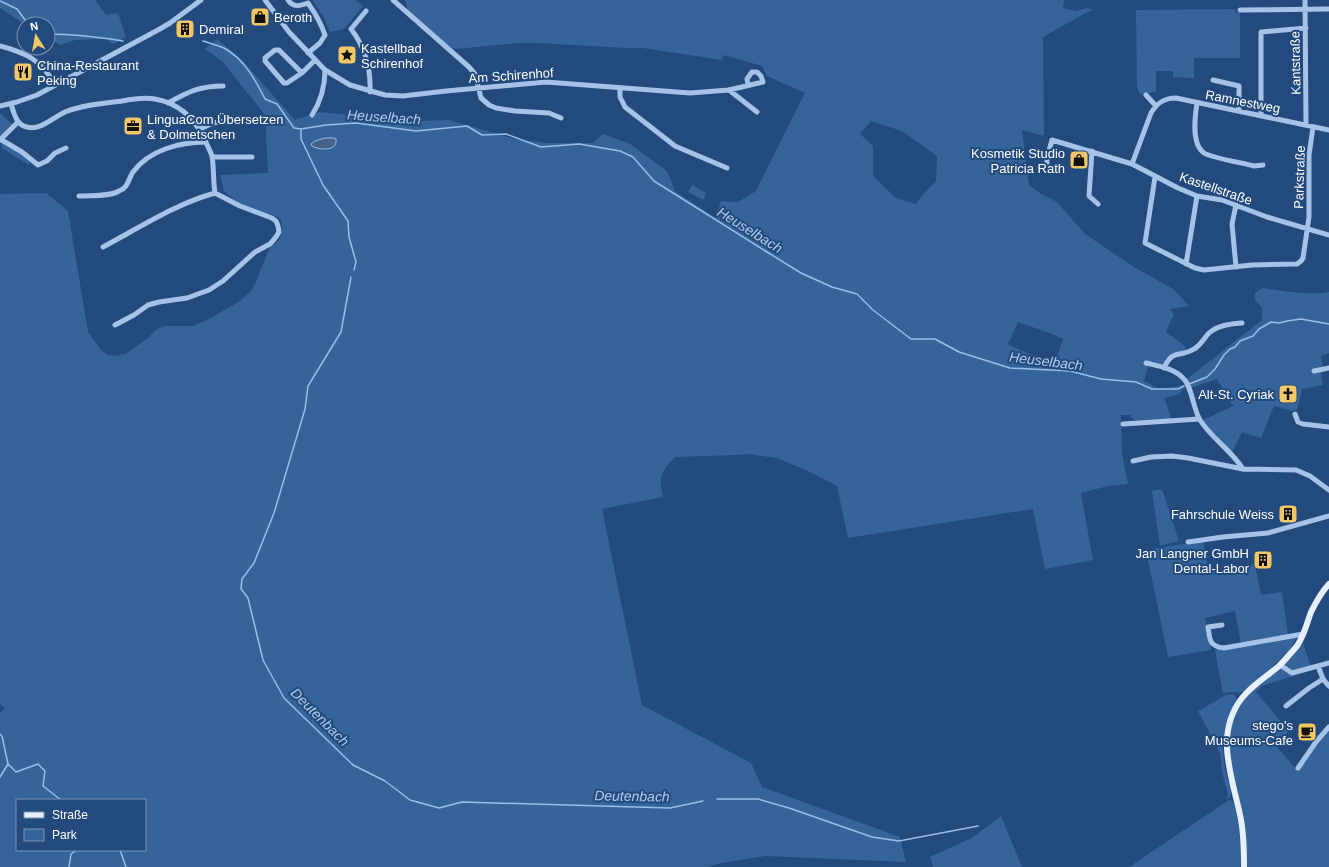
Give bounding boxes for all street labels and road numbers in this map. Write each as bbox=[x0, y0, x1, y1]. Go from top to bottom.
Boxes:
street label: Kantstraße bbox=[1287, 31, 1304, 95]
street label: Am Schirenhof bbox=[468, 65, 554, 86]
street label: Ramnestweg bbox=[1204, 87, 1282, 116]
street label: Parkstraße bbox=[1291, 145, 1308, 209]
street label: Kastellstraße bbox=[1178, 169, 1254, 208]

